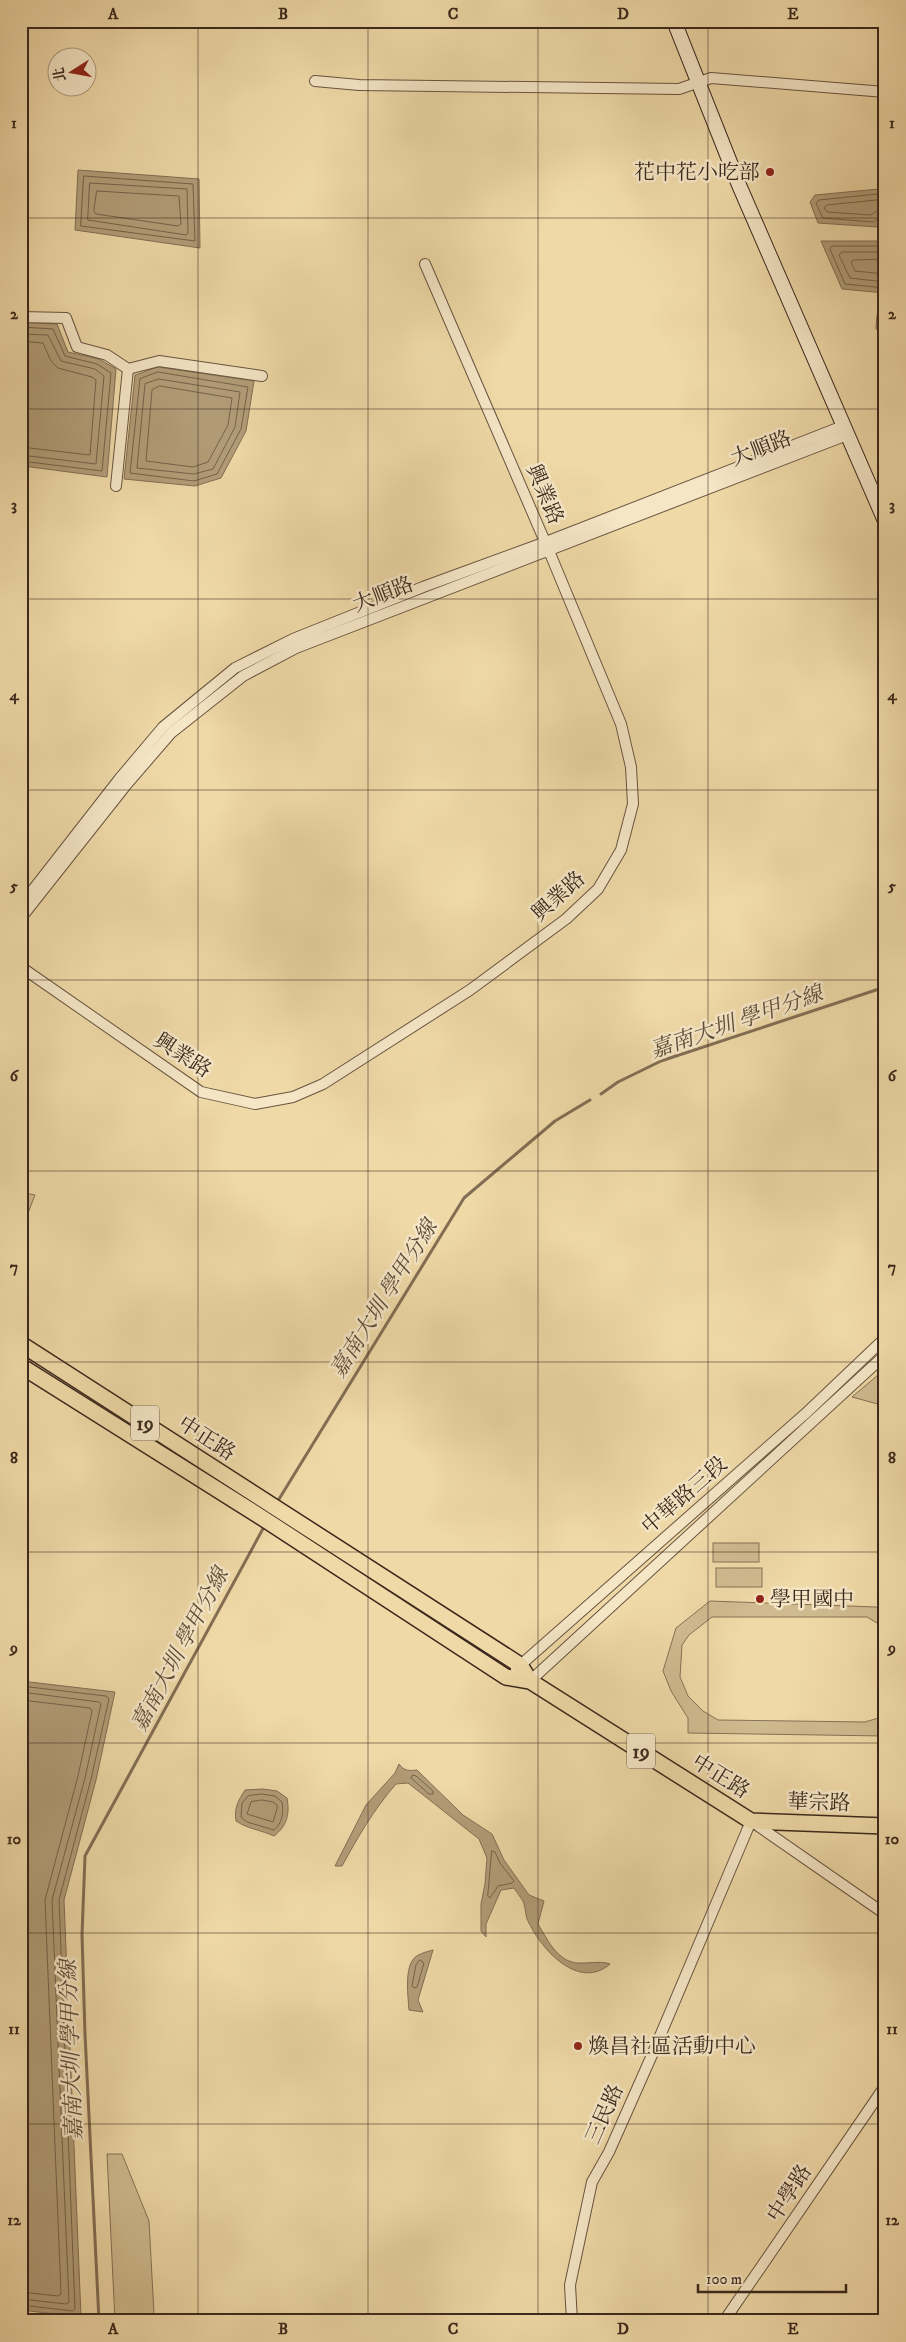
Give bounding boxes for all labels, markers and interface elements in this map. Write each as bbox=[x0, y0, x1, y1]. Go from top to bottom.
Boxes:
text: A bbox=[107, 4, 119, 24]
text: B bbox=[278, 4, 288, 24]
text: C bbox=[448, 4, 458, 24]
text: D bbox=[617, 4, 629, 24]
text: E bbox=[787, 4, 799, 24]
north arrow bbox=[48, 48, 98, 98]
text: 北 bbox=[50, 66, 70, 83]
text: 1 bbox=[11, 113, 17, 133]
text: 1 bbox=[889, 113, 895, 133]
place label: 花中花小吃部 bbox=[634, 160, 760, 186]
marker: 花中花小吃部 bbox=[764, 166, 776, 178]
text: 2 bbox=[10, 304, 19, 324]
text: 2 bbox=[888, 304, 897, 324]
street label: 大順路 bbox=[727, 426, 795, 472]
street label: 興業路 bbox=[520, 460, 568, 528]
text: 3 bbox=[11, 495, 17, 515]
text: 3 bbox=[889, 495, 895, 515]
street label: 大順路 bbox=[349, 572, 417, 618]
text: 4 bbox=[8, 685, 19, 705]
text: 4 bbox=[886, 685, 897, 705]
street label: 興業路 bbox=[527, 866, 591, 927]
text: 5 bbox=[9, 876, 18, 896]
text: 5 bbox=[887, 876, 896, 896]
water label: 嘉南大圳 學甲分線 bbox=[647, 980, 828, 1065]
street label: 興業路 bbox=[149, 1028, 216, 1084]
text: 6 bbox=[10, 1066, 20, 1086]
text: 6 bbox=[888, 1066, 898, 1086]
water label: 嘉南大圳 學甲分線 bbox=[325, 1213, 445, 1383]
text: 7 bbox=[10, 1257, 18, 1277]
text: 7 bbox=[888, 1257, 896, 1277]
road number: 19 bbox=[131, 1406, 159, 1440]
street label: 中正路 bbox=[173, 1411, 240, 1467]
text: 8 bbox=[10, 1448, 18, 1468]
text: 8 bbox=[888, 1448, 896, 1468]
street label: 中華路三段 bbox=[637, 1452, 733, 1540]
water label: 嘉南大圳 學甲分線 bbox=[126, 1562, 236, 1736]
place label: 學甲國中 bbox=[770, 1587, 854, 1613]
marker: 學甲國中 bbox=[754, 1593, 766, 1605]
text: 9 bbox=[9, 1638, 18, 1658]
text: 9 bbox=[887, 1638, 896, 1658]
road number: 19 bbox=[627, 1734, 655, 1768]
street label: 中正路 bbox=[687, 1749, 754, 1805]
street label: 華宗路 bbox=[787, 1789, 851, 1817]
text: 10 bbox=[7, 1829, 22, 1849]
text: 10 bbox=[885, 1829, 900, 1849]
water label: 嘉南大圳 學甲分線 bbox=[55, 1957, 88, 2141]
text: 11 bbox=[8, 2019, 20, 2039]
text: 11 bbox=[886, 2019, 898, 2039]
place label: 煥昌社區活動中心 bbox=[588, 2034, 756, 2060]
marker: 煥昌社區活動中心 bbox=[572, 2040, 584, 2052]
street label: 三民路 bbox=[580, 2080, 630, 2148]
street label: 中學路 bbox=[762, 2160, 818, 2227]
text: 12 bbox=[7, 2210, 22, 2230]
text: 12 bbox=[885, 2210, 900, 2230]
scale bar bbox=[698, 2262, 846, 2294]
text: 100 m bbox=[706, 2270, 742, 2289]
text: A bbox=[107, 2319, 119, 2339]
text: B bbox=[278, 2319, 288, 2339]
text: C bbox=[448, 2319, 458, 2339]
text: D bbox=[617, 2319, 629, 2339]
text: E bbox=[787, 2319, 799, 2339]

